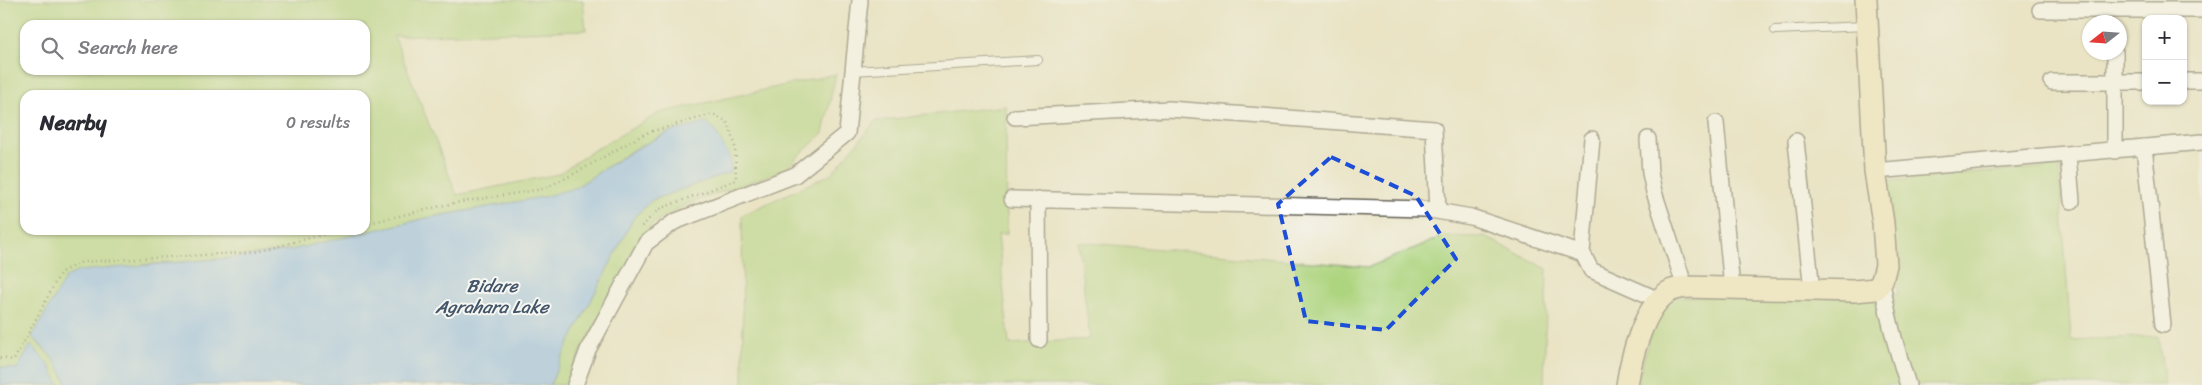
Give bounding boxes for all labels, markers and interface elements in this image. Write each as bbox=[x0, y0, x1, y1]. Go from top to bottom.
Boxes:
north arrow bbox=[2082, 15, 2127, 60]
map controls bbox=[2142, 15, 2187, 105]
button: + bbox=[2142, 15, 2187, 60]
search box bbox=[20, 20, 370, 75]
text: Search here bbox=[78, 31, 178, 64]
icon: search bbox=[38, 34, 66, 62]
button: − bbox=[2142, 60, 2187, 105]
text: Nearby bbox=[40, 104, 106, 142]
text: 0 results bbox=[286, 108, 350, 137]
water label: Bidare Agrahara Lake bbox=[434, 270, 550, 323]

